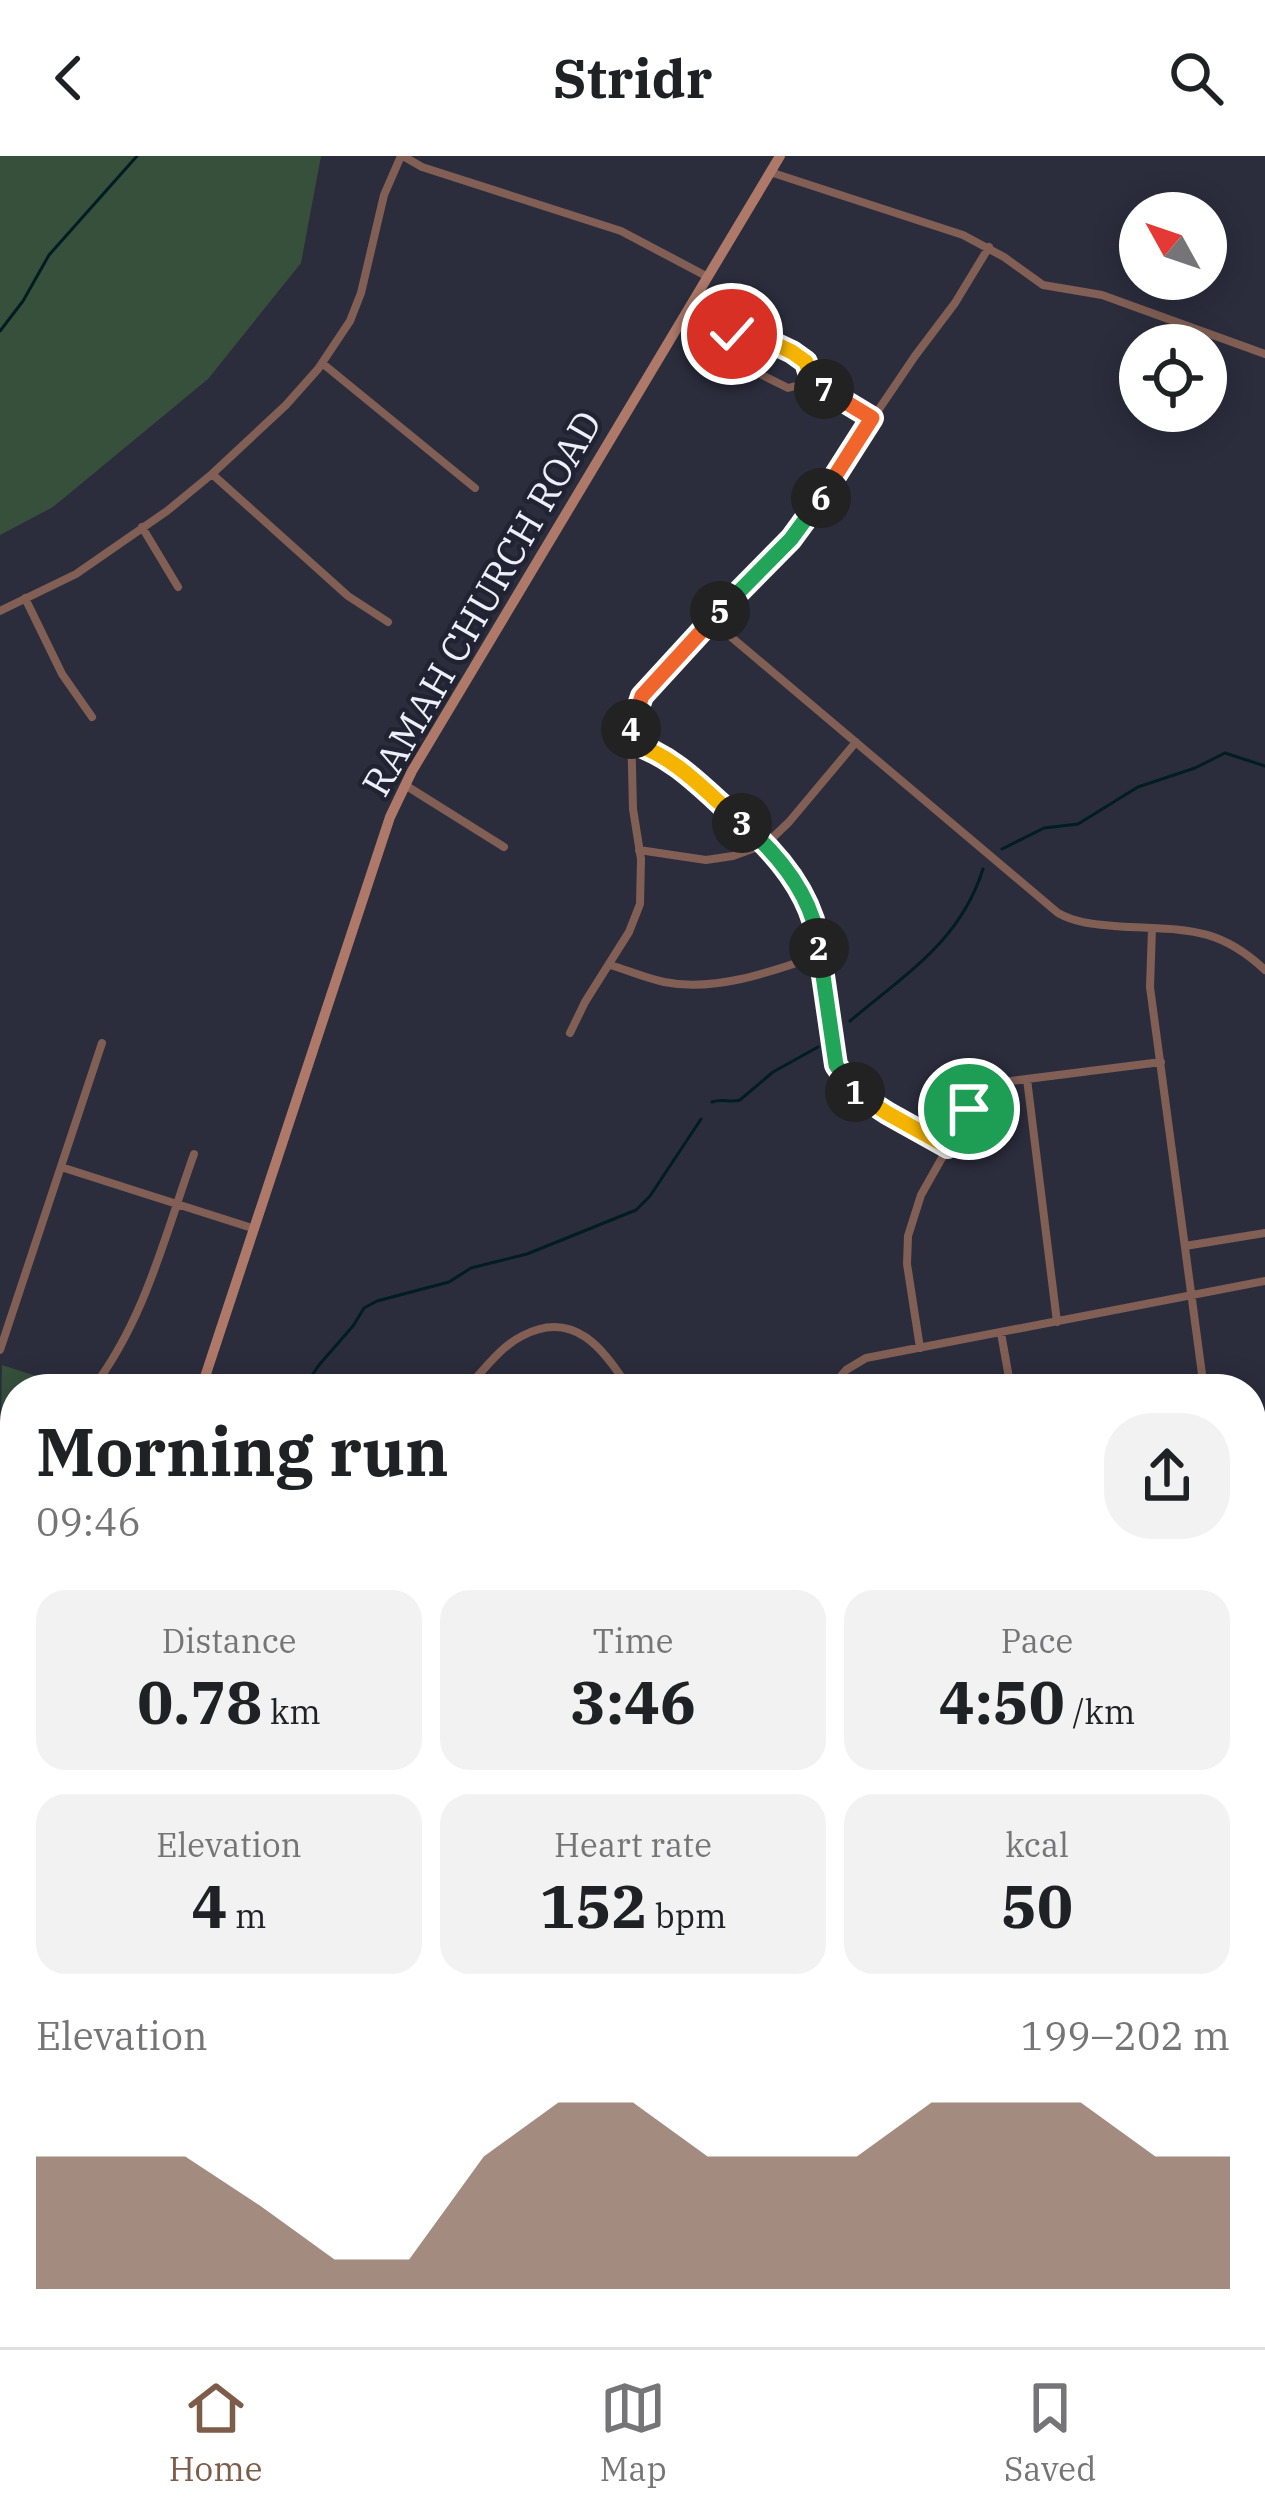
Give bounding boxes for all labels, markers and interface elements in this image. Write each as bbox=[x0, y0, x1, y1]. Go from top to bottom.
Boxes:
text: Stridr bbox=[553, 43, 712, 113]
icon: back bbox=[36, 45, 102, 111]
icon: search bbox=[1163, 45, 1229, 111]
north arrow bbox=[1119, 192, 1227, 300]
map controls bbox=[1119, 192, 1227, 432]
pin bbox=[681, 283, 783, 385]
icon: check bbox=[699, 301, 765, 367]
button: locate bbox=[1119, 324, 1227, 432]
pin: 7 bbox=[794, 359, 854, 419]
text: 7 bbox=[814, 367, 834, 410]
street label: RAMAH CHURCH ROAD bbox=[350, 401, 612, 805]
pin: 6 bbox=[791, 468, 851, 528]
text: 6 bbox=[811, 476, 831, 519]
pin: 5 bbox=[690, 581, 750, 641]
text: 5 bbox=[710, 589, 730, 632]
pin: 4 bbox=[601, 699, 661, 759]
text: 4 bbox=[621, 707, 641, 750]
pin: 3 bbox=[712, 793, 772, 853]
text: 3 bbox=[732, 801, 752, 844]
pin: 2 bbox=[789, 918, 849, 978]
text: 2 bbox=[809, 926, 829, 969]
pin bbox=[918, 1058, 1020, 1160]
pin: 1 bbox=[825, 1062, 885, 1122]
text: 1 bbox=[845, 1070, 865, 1113]
icon: arrive bbox=[936, 1076, 1002, 1142]
text: Morning run bbox=[36, 1408, 449, 1494]
button: share bbox=[1104, 1413, 1230, 1539]
text: 09:46 bbox=[36, 1496, 141, 1547]
text: Distance bbox=[162, 1619, 296, 1662]
text: Time bbox=[592, 1619, 674, 1662]
text: Pace bbox=[1001, 1619, 1073, 1662]
text: 0.78 bbox=[137, 1662, 262, 1741]
text: 3:46 bbox=[570, 1662, 696, 1741]
text: 4:50 bbox=[939, 1662, 1065, 1741]
text: km bbox=[262, 1690, 321, 1733]
text: /km bbox=[1065, 1690, 1135, 1733]
text: Elevation bbox=[156, 1823, 302, 1866]
text: Heart rate bbox=[554, 1823, 712, 1866]
text: kcal bbox=[1005, 1823, 1069, 1866]
text: 4 bbox=[191, 1866, 227, 1945]
text: 152 bbox=[539, 1866, 647, 1945]
text: 50 bbox=[1001, 1866, 1073, 1945]
text: m bbox=[227, 1894, 267, 1937]
text: bpm bbox=[647, 1894, 727, 1937]
text: Elevation bbox=[36, 2010, 208, 2061]
text: 199–202 m bbox=[1020, 2010, 1230, 2061]
tab: Home bbox=[169, 2375, 262, 2490]
tab: Map bbox=[600, 2375, 667, 2490]
tab: Saved bbox=[1004, 2375, 1096, 2490]

